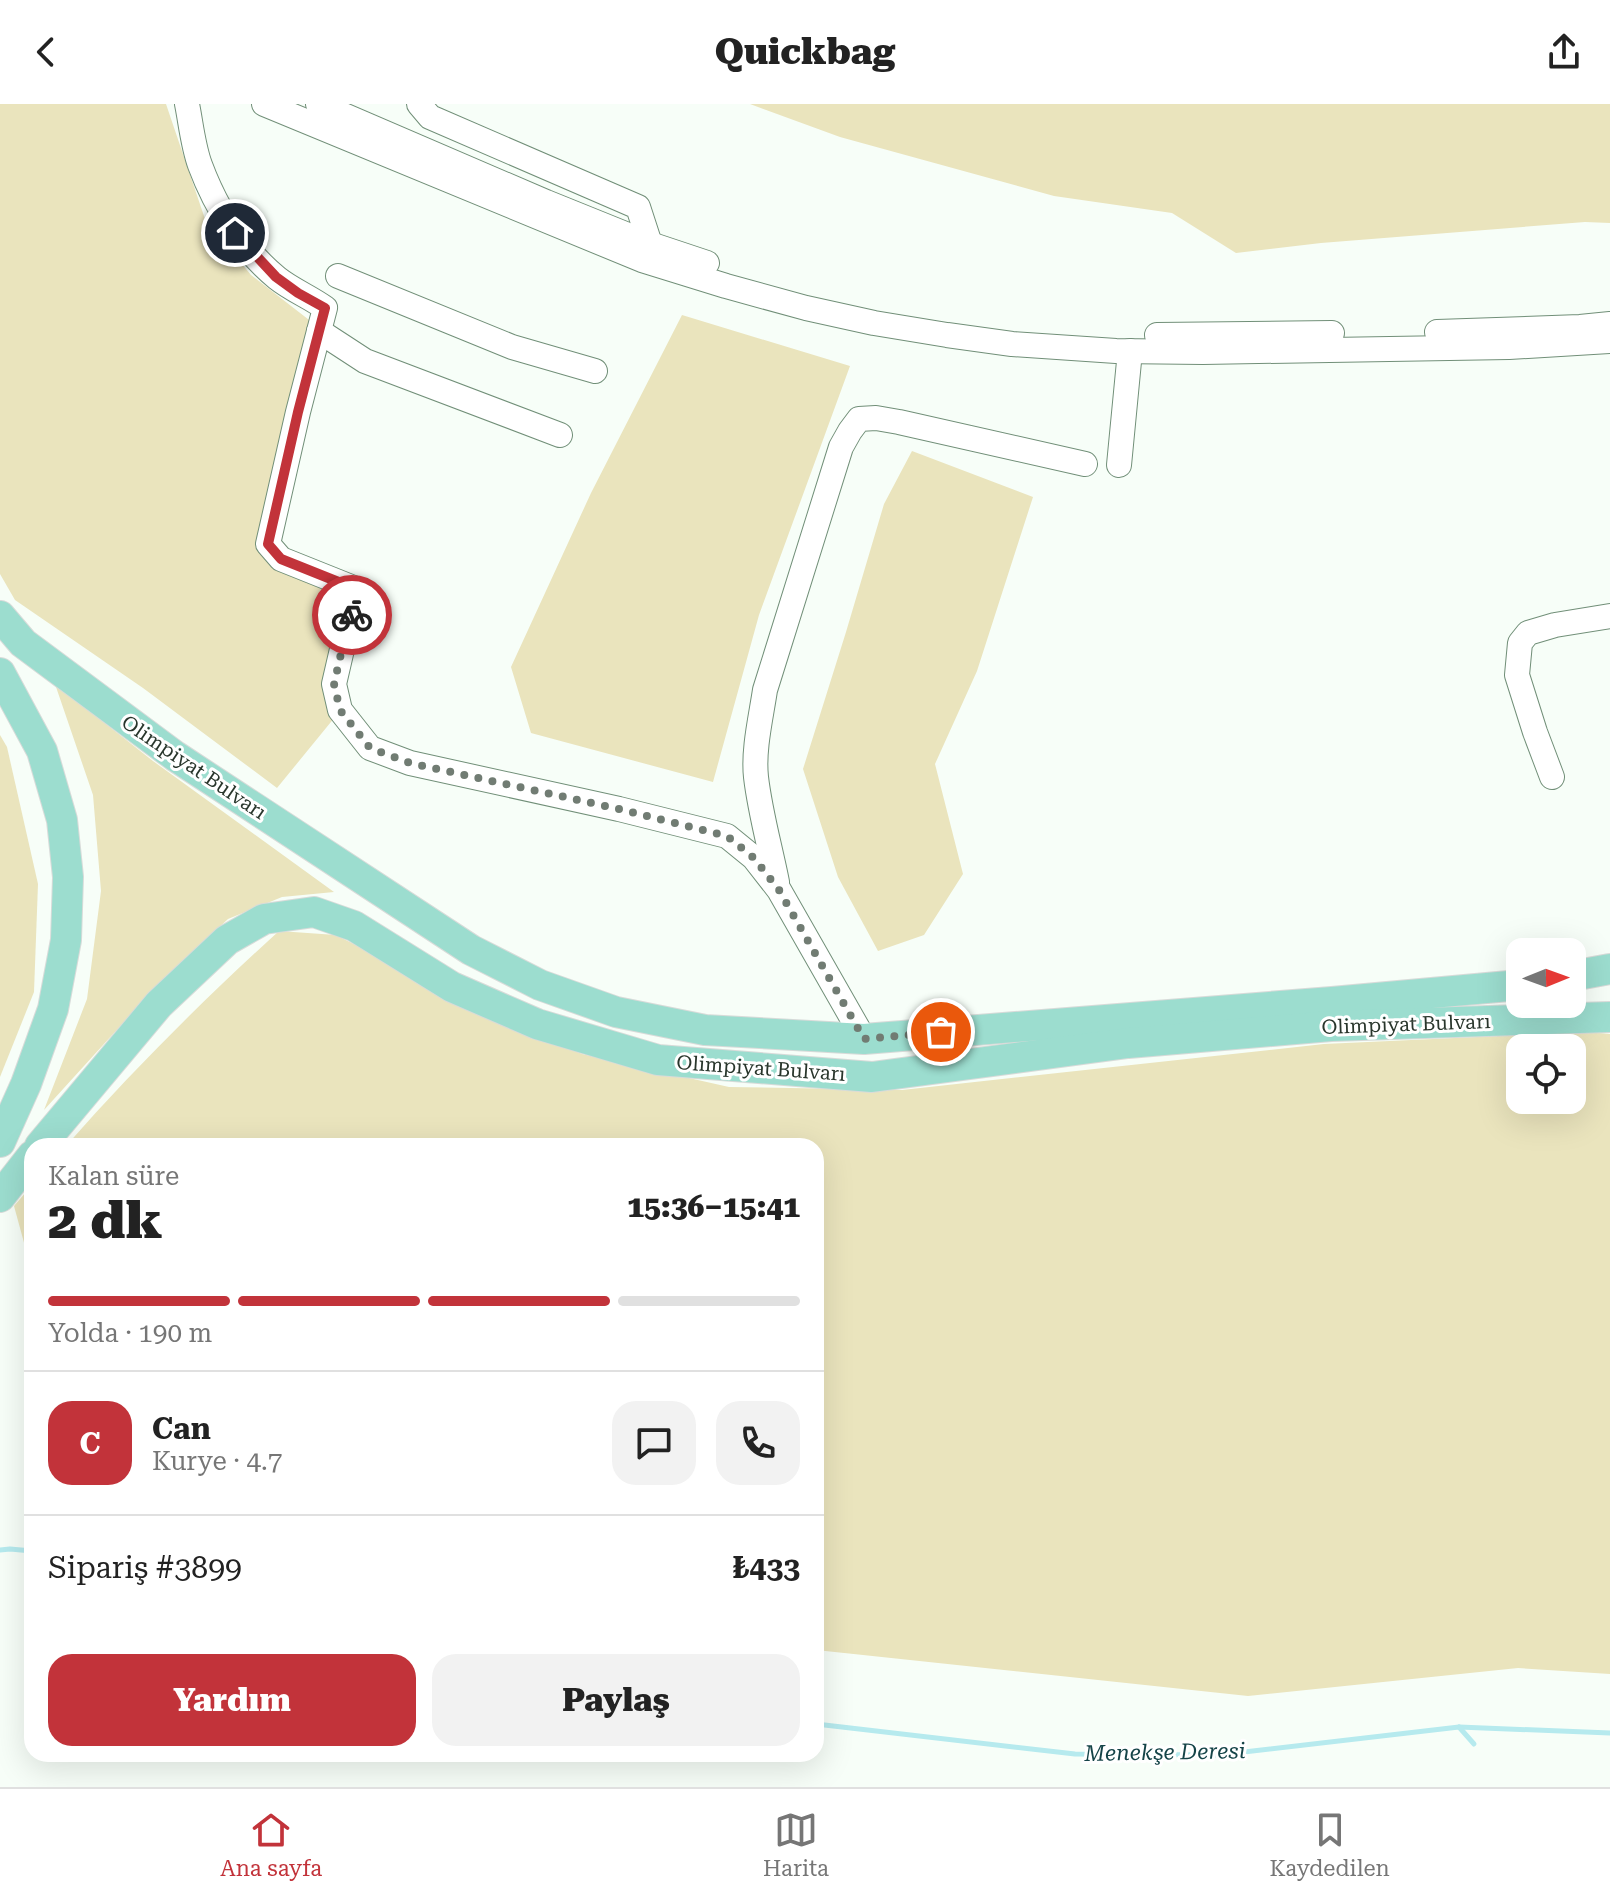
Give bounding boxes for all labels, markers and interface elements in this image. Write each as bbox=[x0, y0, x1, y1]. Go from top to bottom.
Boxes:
icon: back bbox=[24, 30, 68, 74]
icon: share bbox=[1542, 30, 1586, 74]
text: Quickbag bbox=[715, 31, 895, 73]
pin bbox=[201, 199, 269, 267]
icon: home bbox=[213, 211, 257, 255]
courier bbox=[312, 575, 392, 655]
icon: bike bbox=[330, 593, 374, 637]
street label: Olimpiyat Bulvarı bbox=[117, 710, 271, 824]
north arrow bbox=[1506, 938, 1586, 1018]
map controls bbox=[1506, 938, 1586, 1114]
pin bbox=[907, 998, 975, 1066]
street label: Olimpiyat Bulvarı bbox=[1321, 1009, 1491, 1039]
icon: bag bbox=[919, 1010, 963, 1054]
button: locate bbox=[1506, 1034, 1586, 1114]
street label: Olimpiyat Bulvarı bbox=[676, 1050, 846, 1086]
text: Kalan süre bbox=[48, 1161, 179, 1191]
text: 15:36–15:41 bbox=[627, 1189, 800, 1224]
text: 2 dk bbox=[48, 1190, 162, 1251]
text: Yolda · 190 m bbox=[48, 1318, 212, 1348]
button: chat bbox=[612, 1401, 696, 1485]
button: phone bbox=[716, 1401, 800, 1485]
text: Can bbox=[152, 1411, 211, 1446]
text: C bbox=[80, 1426, 101, 1461]
text: Kurye · 4.7 bbox=[152, 1446, 282, 1476]
text: Sipariş #3899 bbox=[48, 1550, 242, 1585]
text: ₺433 bbox=[733, 1550, 800, 1585]
button: Yardım bbox=[48, 1654, 416, 1746]
button: Paylaş bbox=[432, 1654, 800, 1746]
water label: Menekşe Deresi bbox=[1083, 1738, 1246, 1766]
tab: Ana sayfa bbox=[220, 1808, 322, 1881]
tab: Harita bbox=[763, 1808, 829, 1881]
tab: Kaydedilen bbox=[1270, 1808, 1390, 1881]

